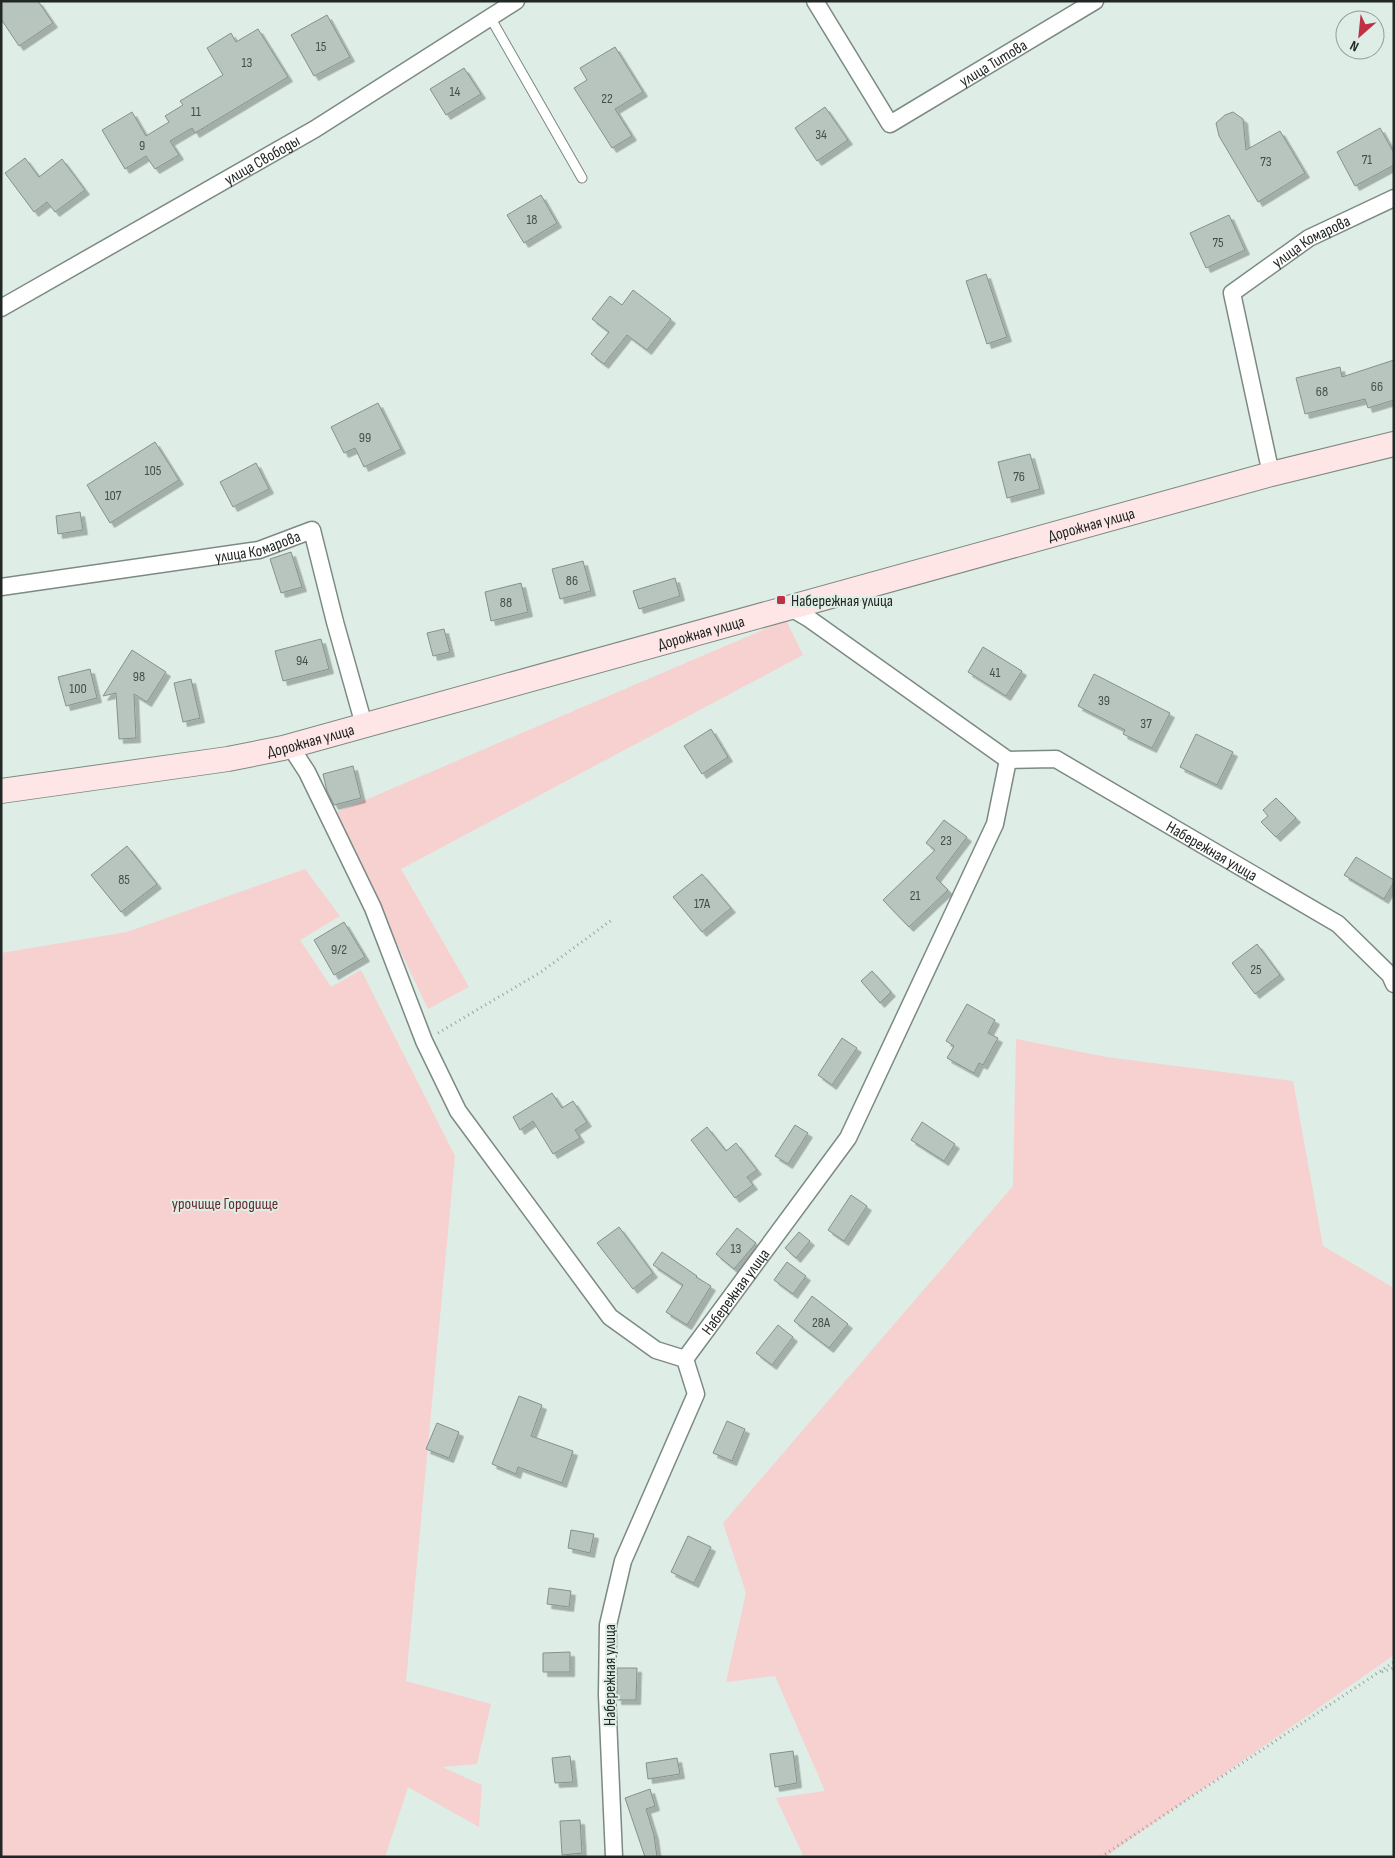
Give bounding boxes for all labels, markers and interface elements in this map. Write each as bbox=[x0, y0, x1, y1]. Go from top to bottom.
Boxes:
north arrow bbox=[1335, 10, 1385, 60]
street label: улица Титова bbox=[956, 36, 1031, 91]
text: N bbox=[1347, 37, 1362, 55]
house number: 15 bbox=[316, 38, 327, 55]
house number: 13 bbox=[242, 54, 253, 71]
house number: 14 bbox=[450, 83, 461, 100]
house number: 22 bbox=[601, 90, 613, 107]
house number: 11 bbox=[191, 103, 201, 120]
house number: 34 bbox=[815, 126, 827, 143]
street label: улица Свободы bbox=[221, 132, 304, 190]
house number: 9 bbox=[139, 137, 145, 154]
house number: 71 bbox=[1362, 151, 1372, 168]
house number: 73 bbox=[1260, 153, 1272, 170]
house number: 18 bbox=[526, 211, 538, 228]
street label: улица Комарова bbox=[1269, 212, 1354, 272]
house number: 75 bbox=[1212, 234, 1224, 251]
house number: 66 bbox=[1371, 378, 1383, 395]
house number: 68 bbox=[1316, 383, 1328, 400]
house number: 99 bbox=[359, 429, 371, 446]
house number: 105 bbox=[145, 462, 162, 479]
house number: 76 bbox=[1013, 468, 1025, 485]
house number: 107 bbox=[105, 487, 122, 504]
street label: Дорожная улица bbox=[1046, 504, 1137, 546]
street label: улица Комарова bbox=[214, 527, 303, 567]
house number: 86 bbox=[566, 572, 578, 589]
place label: Набережная улица bbox=[791, 592, 893, 611]
house number: 88 bbox=[500, 594, 512, 611]
marker: Набережная улица bbox=[775, 594, 787, 606]
street label: Дорожная улица bbox=[656, 612, 747, 655]
house number: 94 bbox=[296, 652, 308, 669]
house number: 41 bbox=[990, 664, 1000, 681]
house number: 98 bbox=[133, 668, 145, 685]
house number: 100 bbox=[69, 680, 87, 697]
house number: 39 bbox=[1098, 692, 1110, 709]
house number: 37 bbox=[1140, 715, 1152, 732]
street label: Дорожная улица bbox=[266, 721, 357, 762]
street label: Набережная улица bbox=[1163, 818, 1260, 886]
house number: 23 bbox=[940, 832, 952, 849]
house number: 85 bbox=[118, 871, 130, 888]
house number: 21 bbox=[910, 887, 920, 904]
house number: 17А bbox=[694, 895, 711, 912]
house number: 9/2 bbox=[331, 941, 347, 958]
house number: 25 bbox=[1250, 961, 1262, 978]
park label: урочище Городище bbox=[172, 1195, 278, 1214]
house number: 13 bbox=[731, 1240, 742, 1257]
street label: Набережная улица bbox=[698, 1245, 774, 1339]
house number: 28А bbox=[812, 1314, 831, 1331]
street label: Набережная улица bbox=[601, 1624, 620, 1726]

